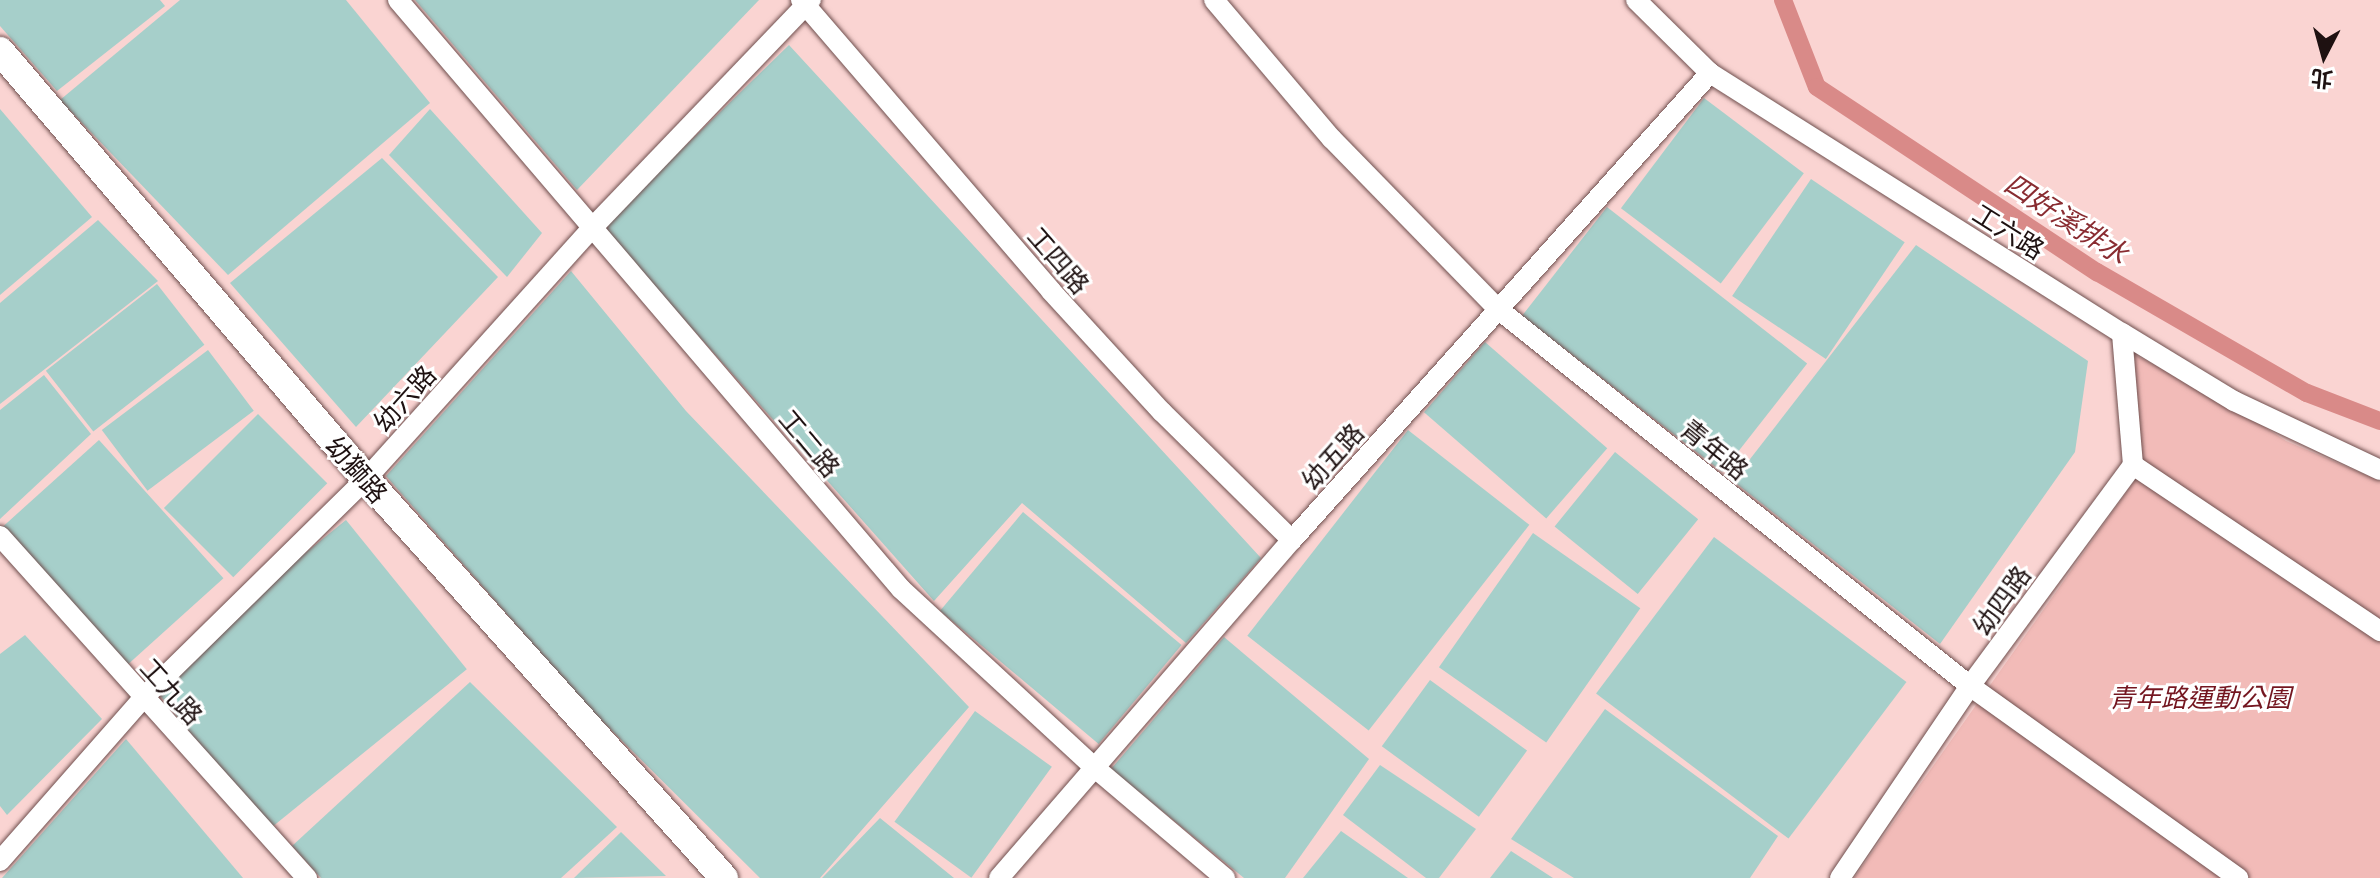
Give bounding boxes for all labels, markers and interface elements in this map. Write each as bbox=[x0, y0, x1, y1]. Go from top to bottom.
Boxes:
north arrow bbox=[2284, 16, 2364, 96]
text: 北 bbox=[2309, 64, 2334, 96]
water label: 四好溪排水 bbox=[1999, 166, 2135, 270]
street label: 工六路 bbox=[1968, 197, 2050, 265]
street label: 工四路 bbox=[1022, 220, 1096, 300]
street label: 幼六路 bbox=[366, 359, 442, 437]
street label: 工二路 bbox=[773, 403, 847, 483]
street label: 青年路 bbox=[1675, 412, 1755, 486]
street label: 幼五路 bbox=[1294, 417, 1370, 495]
street label: 幼獅路 bbox=[320, 429, 394, 509]
street label: 幼四路 bbox=[1965, 559, 2037, 641]
street label: 工九路 bbox=[134, 652, 210, 730]
park label: 青年路運動公園 bbox=[2109, 681, 2291, 713]

